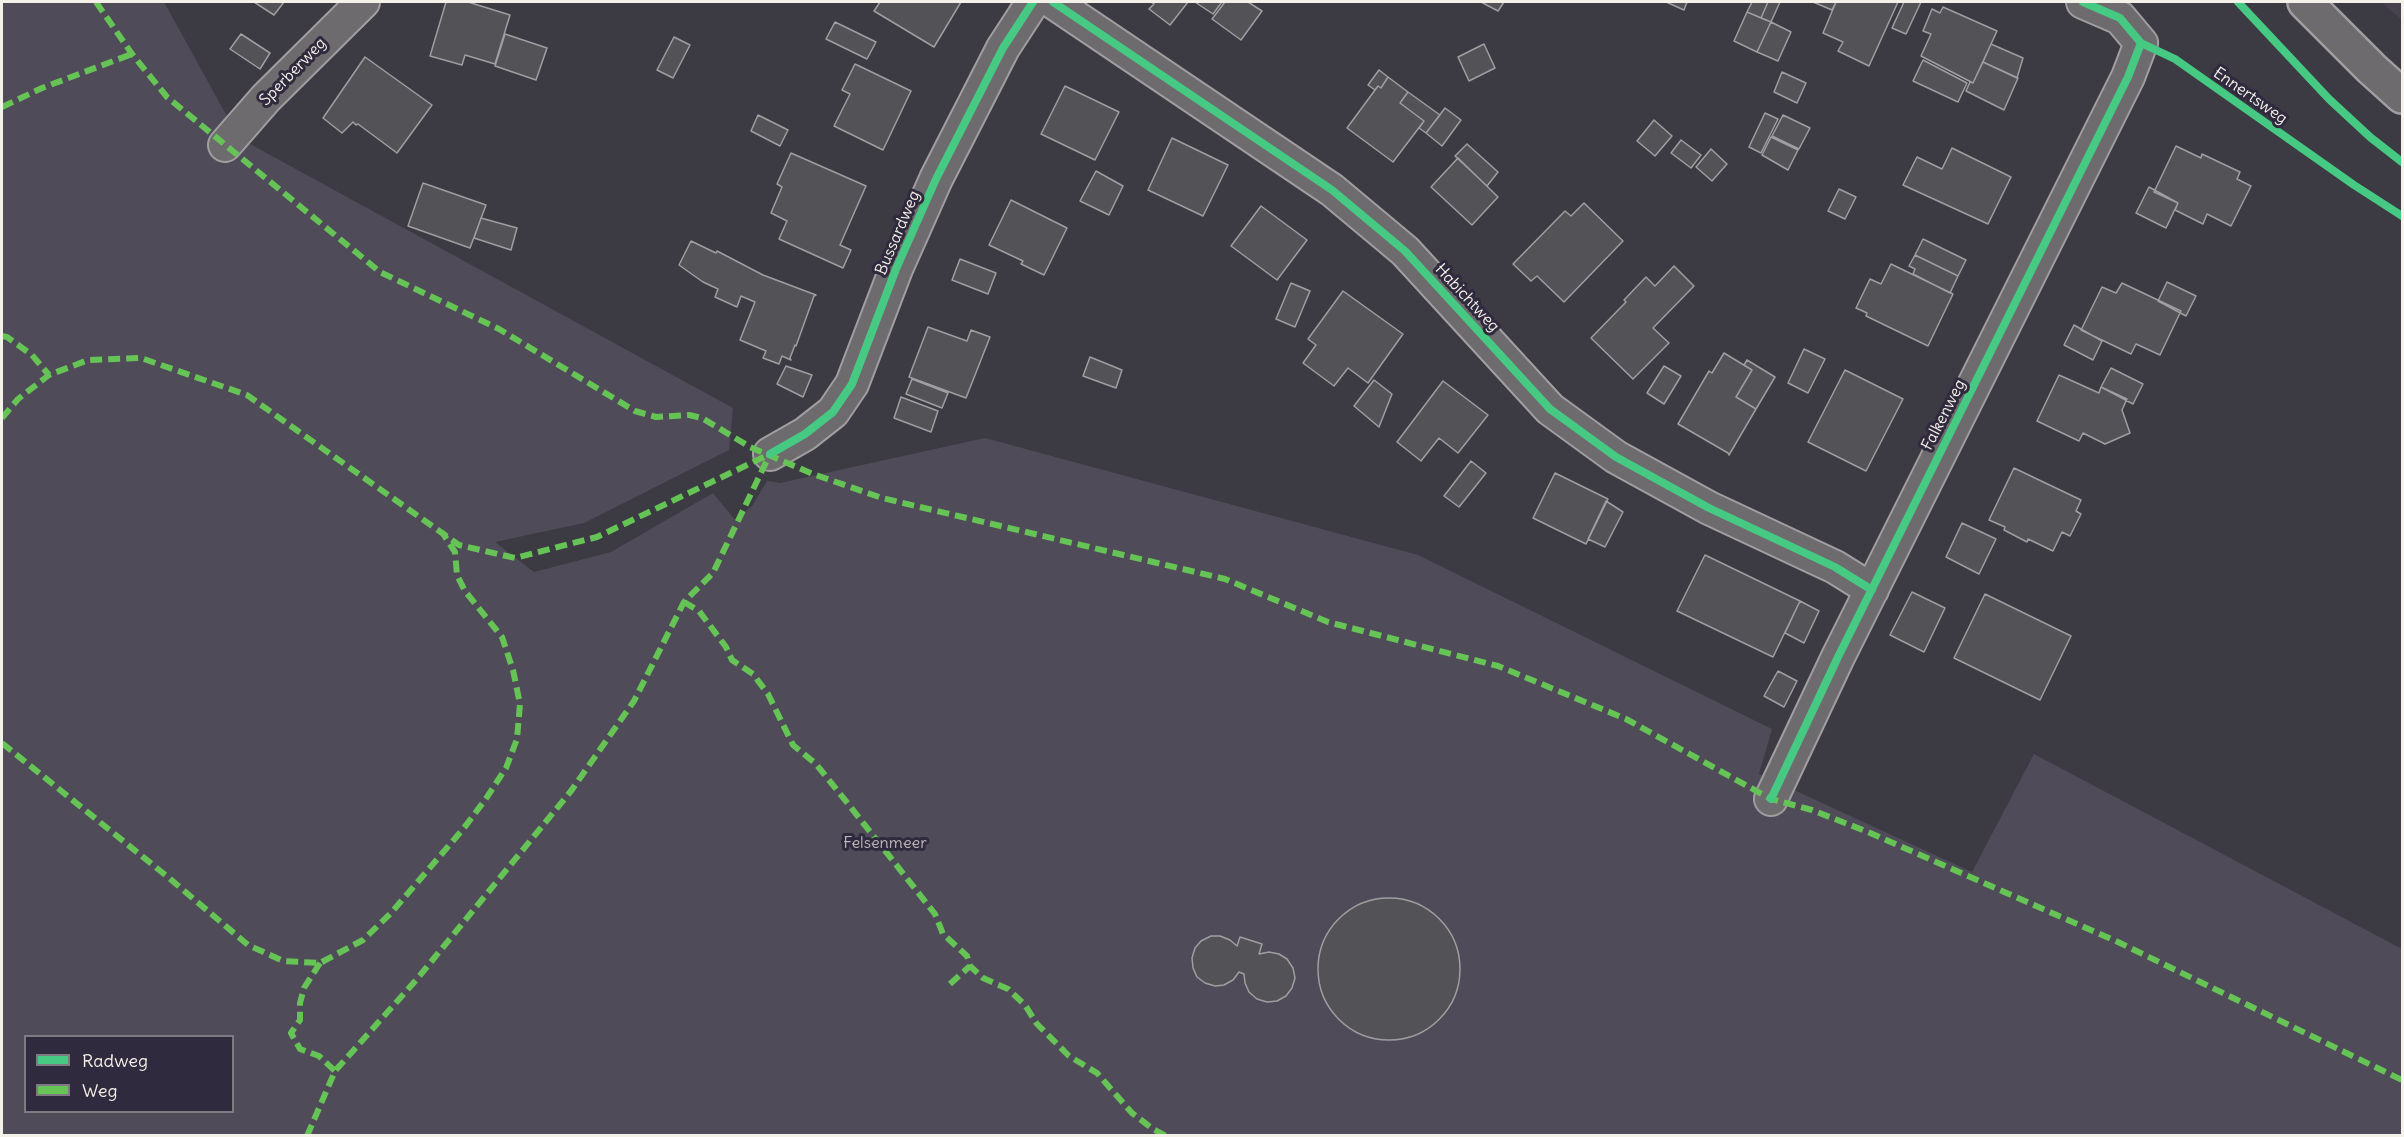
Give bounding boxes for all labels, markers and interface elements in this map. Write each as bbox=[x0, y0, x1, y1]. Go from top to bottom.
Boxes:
street label: Sperberweg bbox=[256, 34, 330, 110]
street label: Ennertsweg bbox=[2209, 64, 2291, 128]
street label: Bussardweg bbox=[872, 188, 924, 278]
street label: Habichtweg bbox=[1431, 260, 1503, 336]
street label: Falkenweg bbox=[1918, 376, 1970, 454]
park label: Felsenmeer bbox=[843, 833, 927, 853]
legend bbox=[24, 1035, 234, 1113]
text: Radweg bbox=[82, 1049, 148, 1072]
text: Weg bbox=[82, 1079, 117, 1102]

